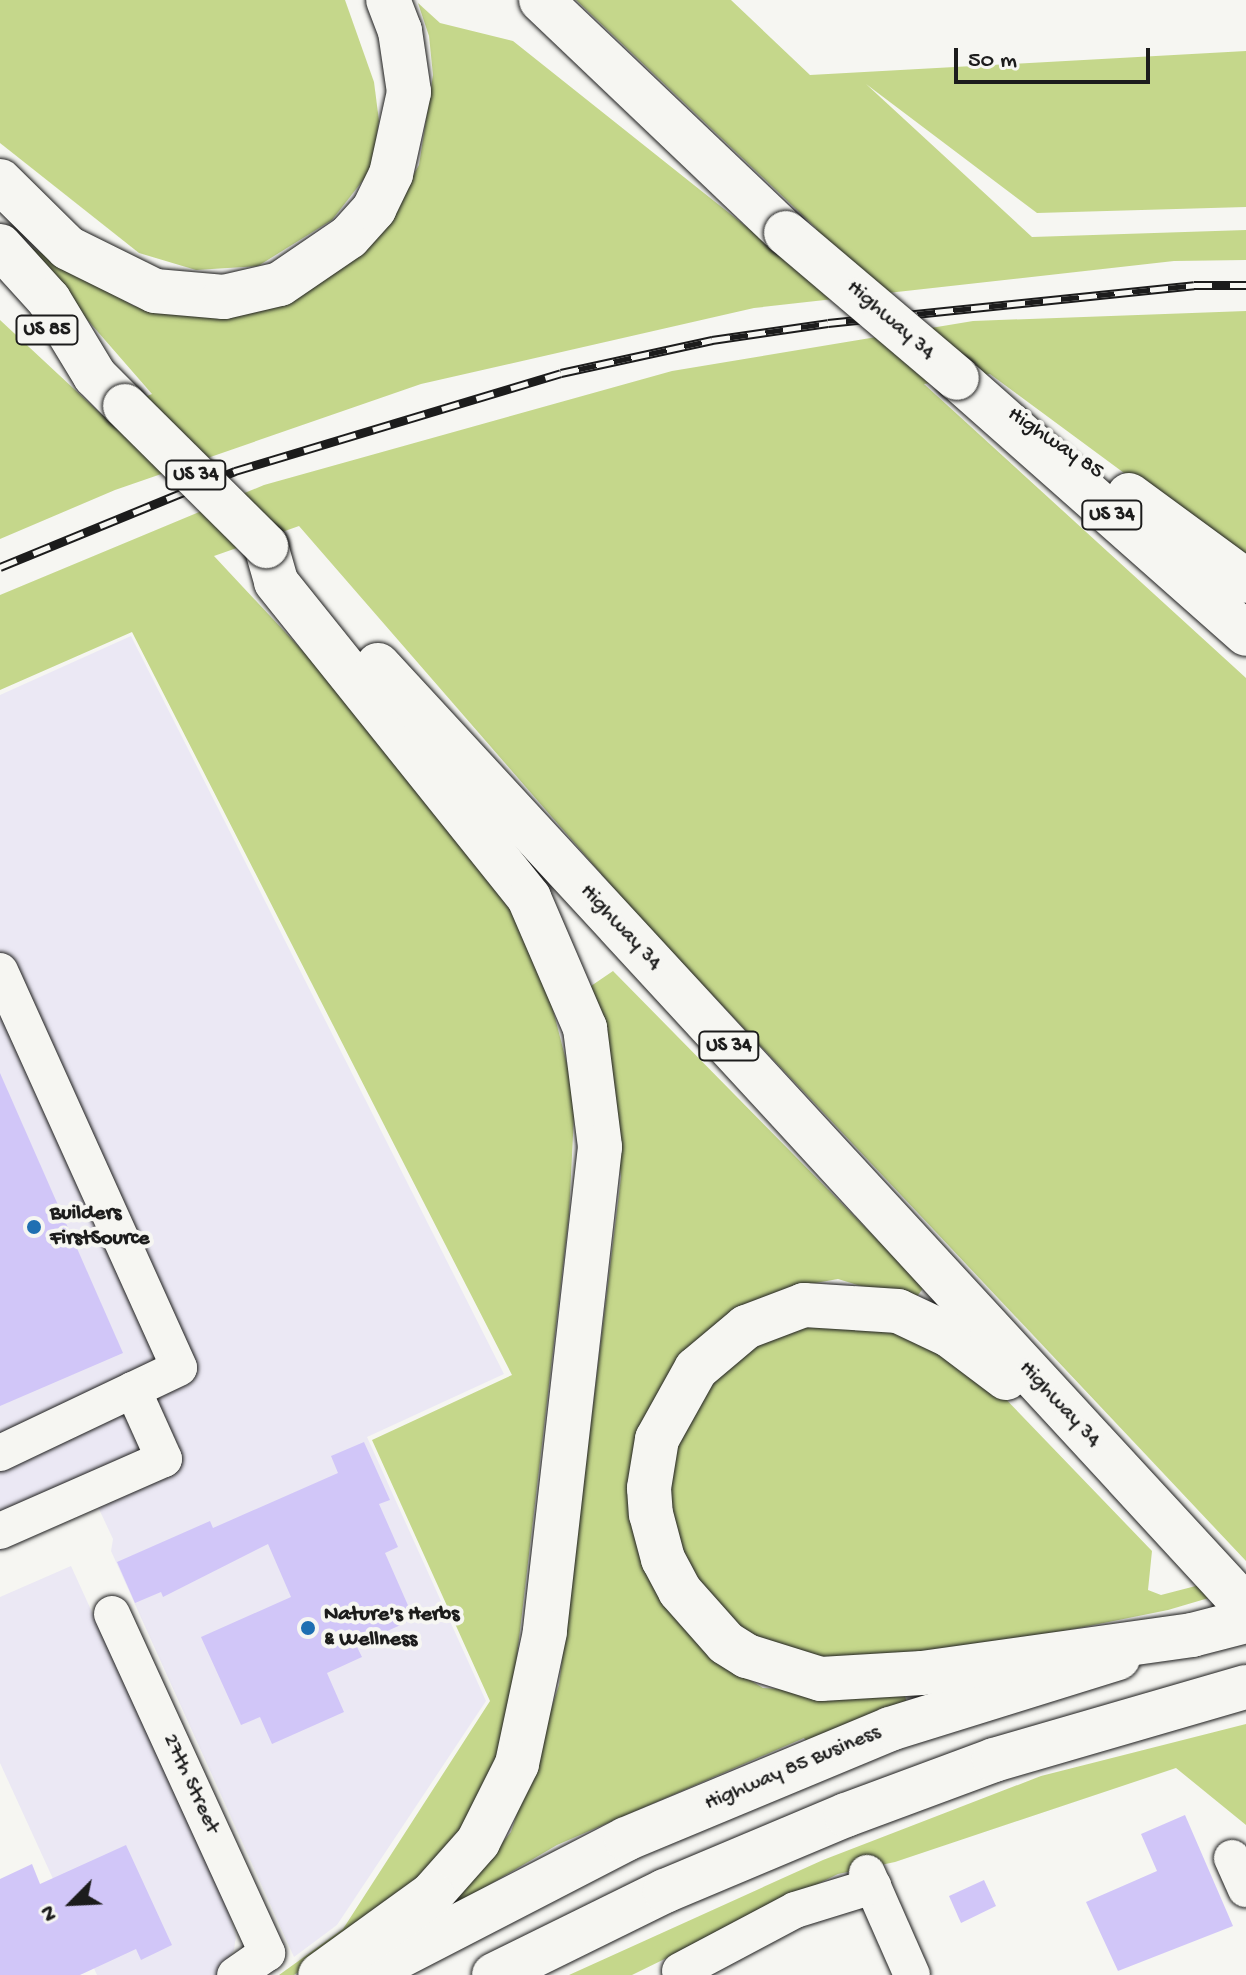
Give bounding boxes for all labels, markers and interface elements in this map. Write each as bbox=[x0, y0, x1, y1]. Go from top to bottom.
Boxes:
scale bar bbox=[958, 32, 1154, 82]
text: 50 m bbox=[968, 47, 1017, 76]
street label: Highway 34 bbox=[840, 275, 940, 367]
road number: US 85 bbox=[15, 314, 79, 346]
street label: Highway 85 bbox=[1002, 402, 1108, 486]
road number: US 34 bbox=[164, 459, 228, 491]
road number: US 34 bbox=[1080, 499, 1144, 531]
street label: Highway 34 bbox=[573, 879, 667, 977]
road number: US 34 bbox=[697, 1030, 761, 1062]
place label: Builders FirstSource bbox=[50, 1201, 149, 1252]
marker: Builders FirstSource bbox=[25, 1218, 43, 1236]
street label: Highway 34 bbox=[1012, 1356, 1106, 1454]
place label: Nature's Herbs & Wellness bbox=[324, 1602, 459, 1654]
marker: Nature's Herbs & Wellness bbox=[299, 1619, 317, 1637]
street label: Highway 85 Business bbox=[701, 1720, 885, 1818]
street label: 27th Street bbox=[155, 1730, 225, 1838]
north arrow bbox=[32, 1863, 112, 1943]
text: N bbox=[35, 1901, 65, 1925]

